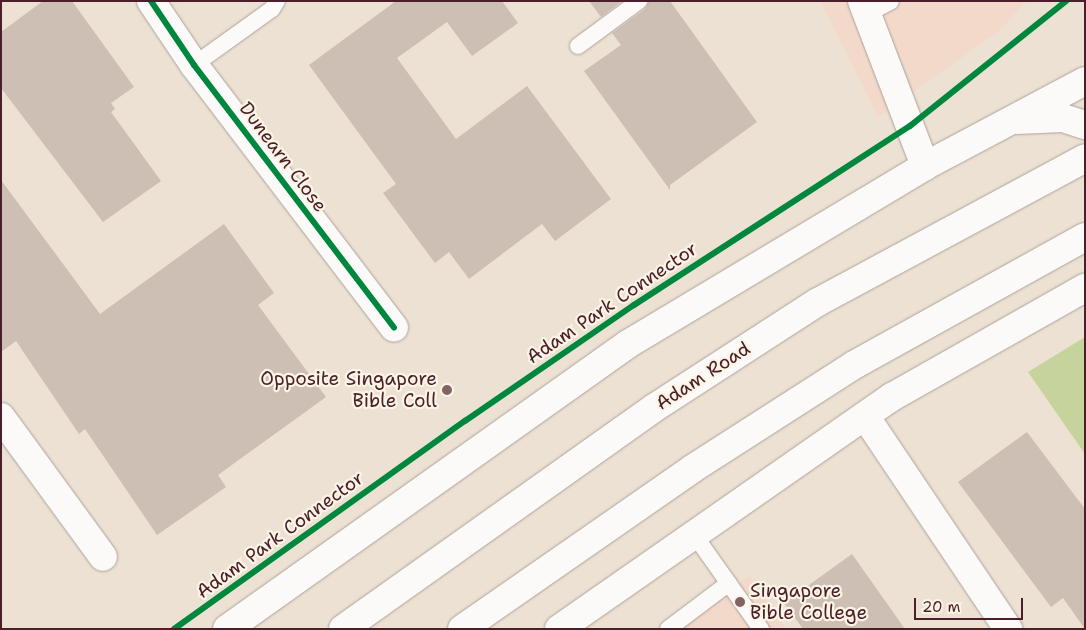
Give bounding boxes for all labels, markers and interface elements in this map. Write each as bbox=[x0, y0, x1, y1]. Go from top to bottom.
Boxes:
street label: Dunearn Close bbox=[234, 98, 332, 216]
street label: Adam Park Connector bbox=[522, 237, 702, 369]
street label: Adam Road bbox=[651, 337, 755, 415]
place label: Opposite Singapore Bible Coll bbox=[260, 368, 437, 412]
marker: Opposite Singapore Bible Coll bbox=[441, 384, 453, 396]
street label: Adam Park Connector bbox=[192, 467, 368, 603]
place label: Singapore Bible College bbox=[750, 580, 867, 624]
scale bar bbox=[916, 588, 1025, 620]
marker: Singapore Bible College bbox=[734, 596, 746, 608]
text: 20 m bbox=[922, 597, 961, 617]

